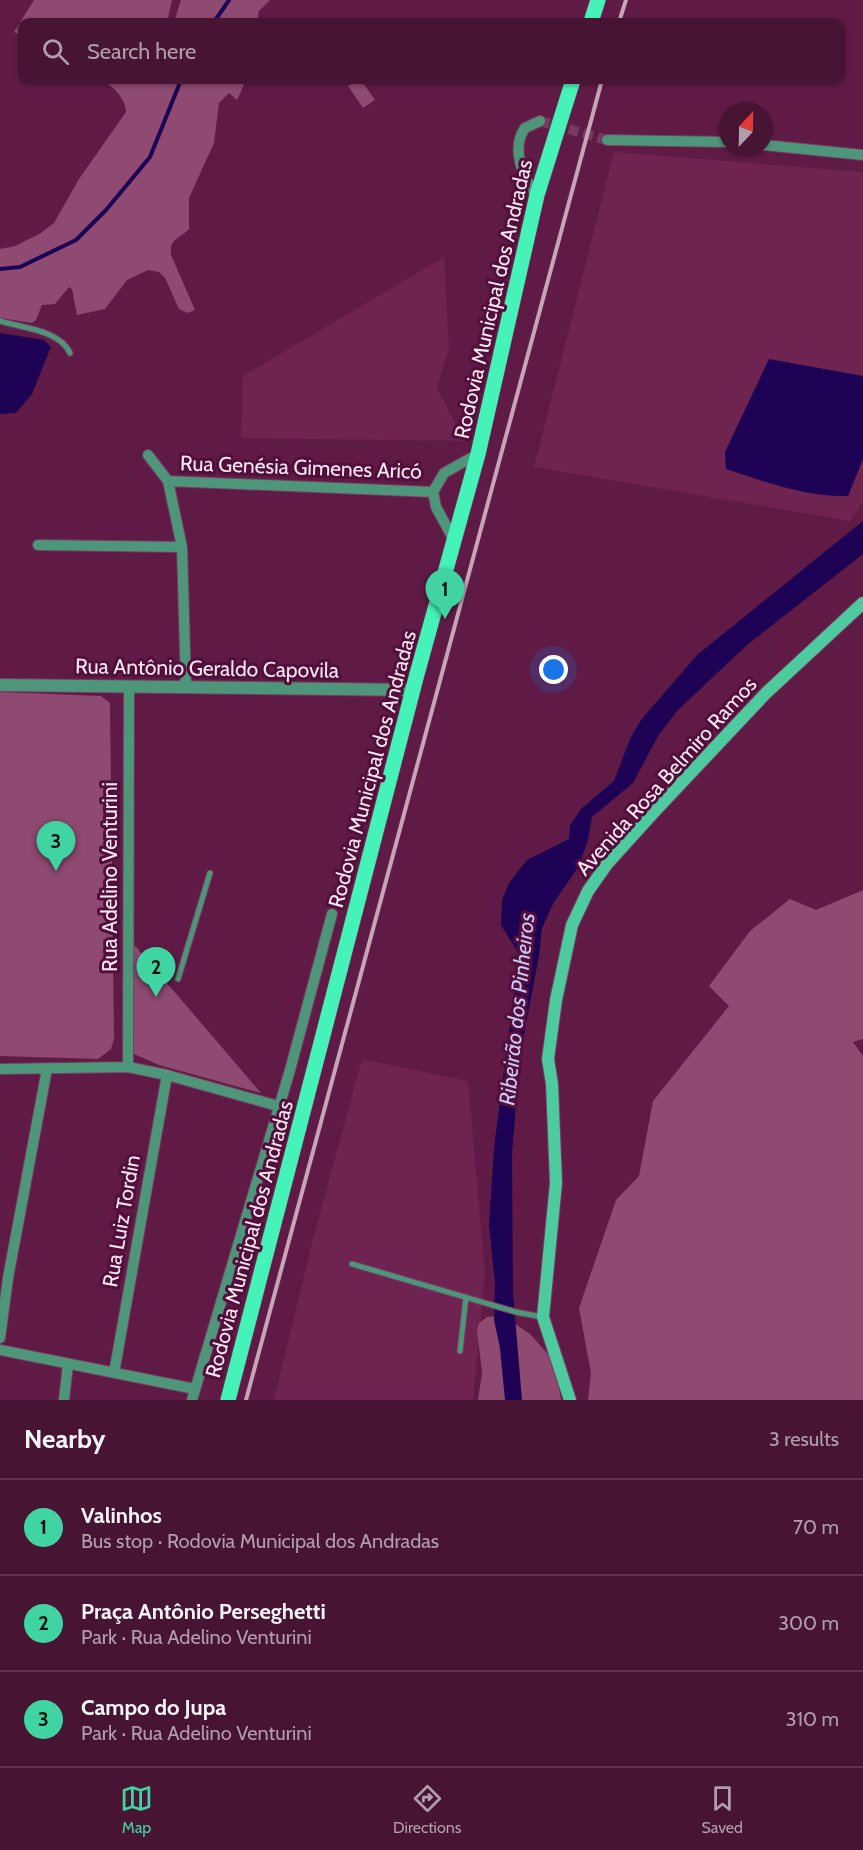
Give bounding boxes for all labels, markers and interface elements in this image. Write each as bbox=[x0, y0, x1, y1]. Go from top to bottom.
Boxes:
search box bbox=[18, 18, 845, 84]
icon: search bbox=[39, 35, 72, 68]
text: Search here bbox=[87, 38, 196, 65]
north arrow bbox=[719, 102, 773, 156]
street label: Rodovia Municipal dos Andradas bbox=[449, 157, 537, 441]
street label: Rua Genésia Gimenes Aricó bbox=[180, 450, 422, 484]
pin: 1 bbox=[426, 570, 464, 619]
street label: Rodovia Municipal dos Andradas bbox=[323, 627, 421, 910]
street label: Rua Antônio Geraldo Capovila bbox=[75, 653, 339, 683]
your location bbox=[539, 655, 568, 684]
street label: Avenida Rosa Belmiro Ramos bbox=[570, 672, 762, 880]
street label: Rua Adelino Venturini bbox=[97, 782, 122, 972]
pin: 3 bbox=[36, 822, 76, 871]
water label: Ribeirão dos Pinheiros bbox=[493, 911, 541, 1107]
pin: 2 bbox=[136, 948, 176, 997]
street label: Rodovia Municipal dos Andradas bbox=[200, 1097, 298, 1380]
street label: Rua Luiz Tordin bbox=[97, 1153, 145, 1289]
text: Nearby bbox=[24, 1423, 105, 1455]
text: 3 results bbox=[769, 1427, 839, 1451]
text: Valinhos bbox=[81, 1502, 162, 1529]
text: 1 bbox=[40, 1515, 47, 1539]
text: 70 m bbox=[793, 1515, 839, 1539]
text: Bus stop · Rodovia Municipal dos Andradas bbox=[81, 1529, 439, 1553]
text: Praça Antônio Perseghetti bbox=[81, 1598, 326, 1625]
text: 2 bbox=[38, 1611, 49, 1635]
text: 300 m bbox=[778, 1611, 839, 1635]
text: Park · Rua Adelino Venturini bbox=[81, 1625, 312, 1649]
text: Campo do Jupa bbox=[81, 1694, 226, 1721]
text: 3 bbox=[38, 1707, 49, 1731]
text: 310 m bbox=[786, 1707, 839, 1731]
text: Park · Rua Adelino Venturini bbox=[81, 1721, 312, 1745]
tab: Map bbox=[120, 1782, 153, 1837]
tab: Directions bbox=[393, 1782, 461, 1837]
tab: Saved bbox=[701, 1782, 743, 1837]

